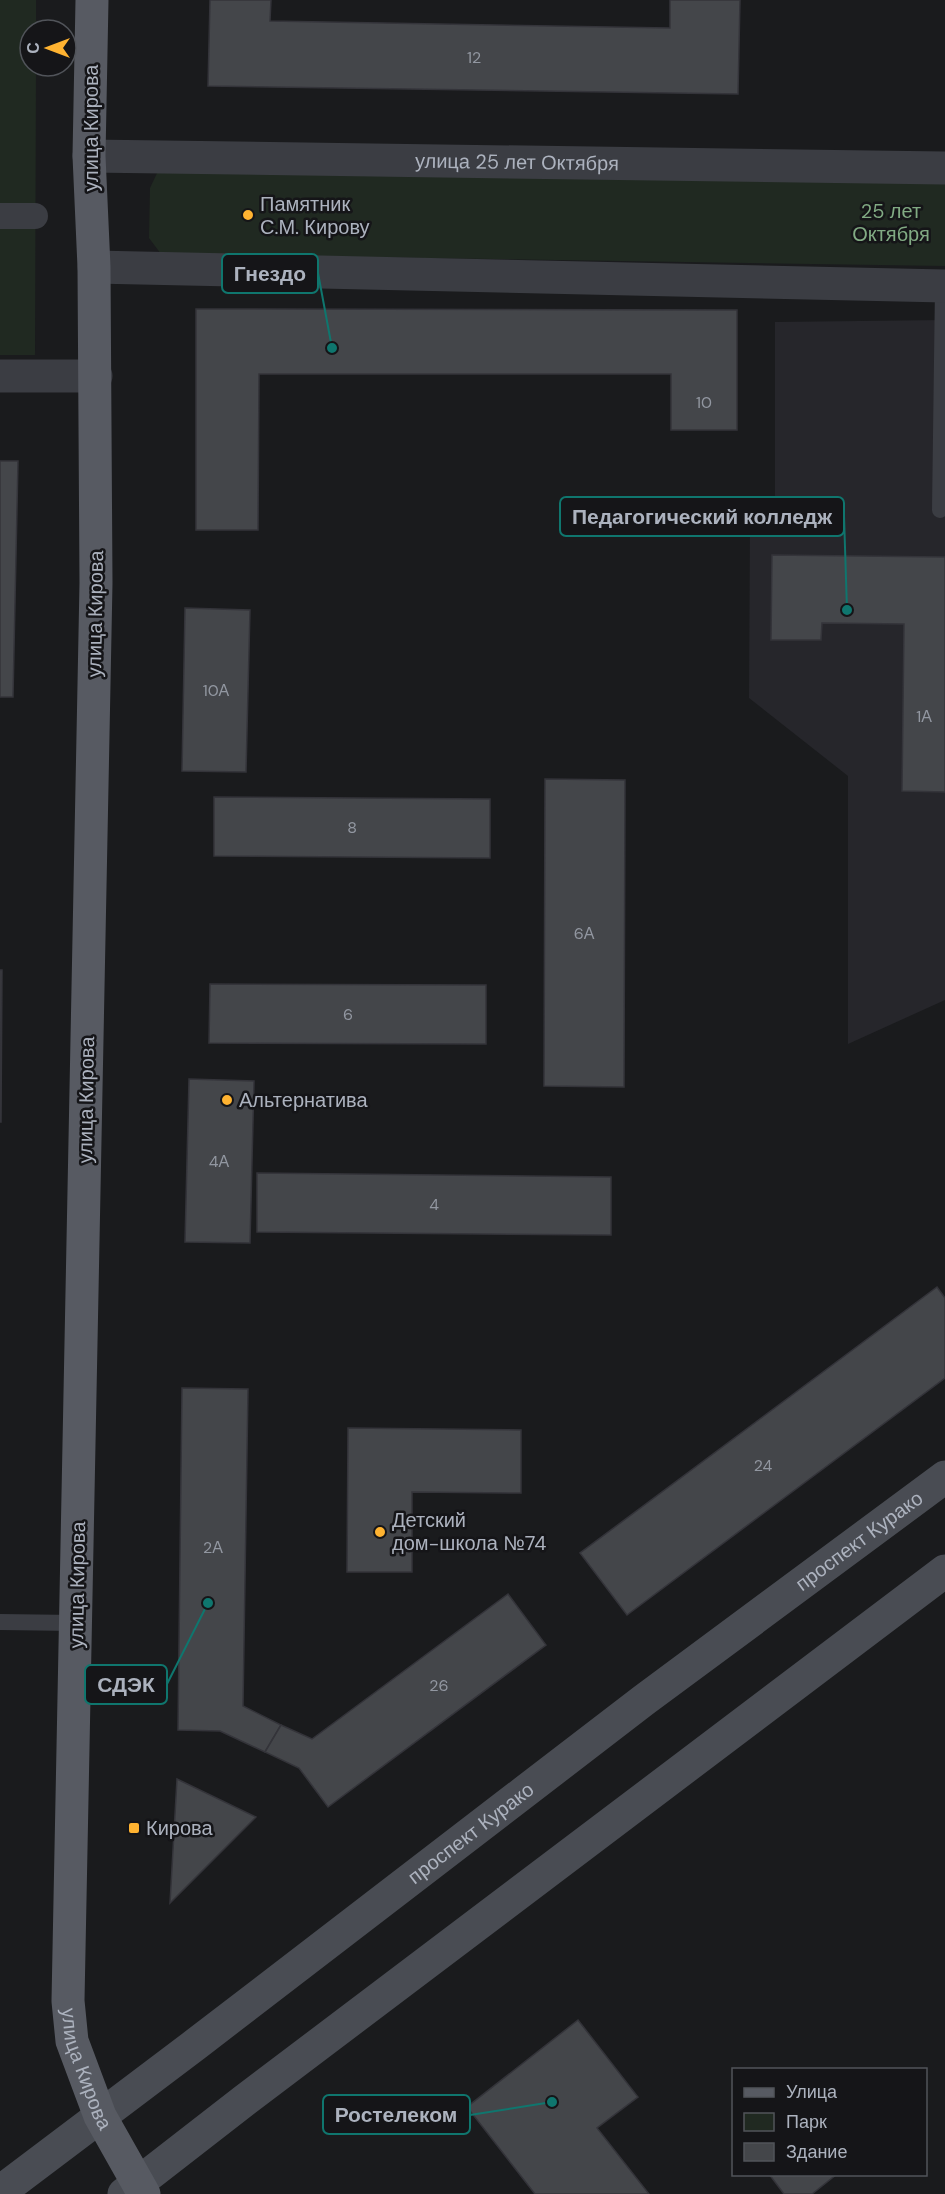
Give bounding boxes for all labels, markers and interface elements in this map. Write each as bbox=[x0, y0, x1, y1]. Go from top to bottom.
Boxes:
north arrow bbox=[18, 18, 78, 78]
text: С bbox=[23, 42, 44, 54]
house number: 12 bbox=[467, 47, 481, 68]
street label: улица Кирова bbox=[78, 64, 104, 191]
street label: улица 25 лет Октября bbox=[415, 148, 619, 176]
place label: Памятник С.М. Кирову bbox=[260, 191, 370, 240]
park label: 25 лет Октября bbox=[852, 198, 930, 247]
marker: Памятник С.М. Кирову bbox=[241, 208, 255, 222]
callout: Гнездо bbox=[222, 254, 318, 293]
text: Гнездо bbox=[234, 260, 306, 288]
house number: 10 bbox=[696, 392, 712, 413]
callout: Педагогический колледж bbox=[560, 497, 844, 536]
text: Педагогический колледж bbox=[572, 503, 833, 531]
street label: улица Кирова bbox=[81, 549, 109, 678]
house number: 10А bbox=[203, 680, 230, 701]
house number: 1А bbox=[916, 706, 932, 727]
house number: 8 bbox=[347, 817, 357, 838]
house number: 6А bbox=[574, 923, 595, 944]
house number: 6 bbox=[343, 1004, 353, 1025]
street label: улица Кирова bbox=[72, 1035, 100, 1164]
place label: Альтернатива bbox=[239, 1087, 369, 1113]
marker: Альтернатива bbox=[220, 1093, 234, 1107]
house number: 4А bbox=[209, 1151, 230, 1172]
house number: 4 bbox=[429, 1194, 439, 1215]
house number: 24 bbox=[754, 1455, 773, 1476]
street label: проспект Курако bbox=[790, 1485, 928, 1597]
place label: Детский дом-школа №74 bbox=[392, 1507, 546, 1556]
street label: улица Кирова bbox=[63, 1520, 91, 1649]
marker: Детский дом-школа №74 bbox=[373, 1525, 387, 1539]
house number: 2А bbox=[203, 1537, 223, 1558]
callout: СДЭК bbox=[85, 1665, 167, 1704]
text: СДЭК bbox=[97, 1671, 155, 1699]
house number: 26 bbox=[429, 1675, 449, 1696]
street label: проспект Курако bbox=[402, 1776, 539, 1890]
place label: Кирова bbox=[146, 1815, 213, 1841]
marker: Кирова bbox=[127, 1821, 141, 1835]
street label: улица Кирова bbox=[56, 2007, 119, 2135]
legend bbox=[732, 2068, 927, 2176]
text: Улица bbox=[786, 2080, 838, 2104]
callout: Ростелеком bbox=[323, 2095, 470, 2134]
text: Ростелеком bbox=[335, 2101, 457, 2129]
text: Парк bbox=[786, 2110, 827, 2134]
text: Здание bbox=[786, 2140, 847, 2164]

